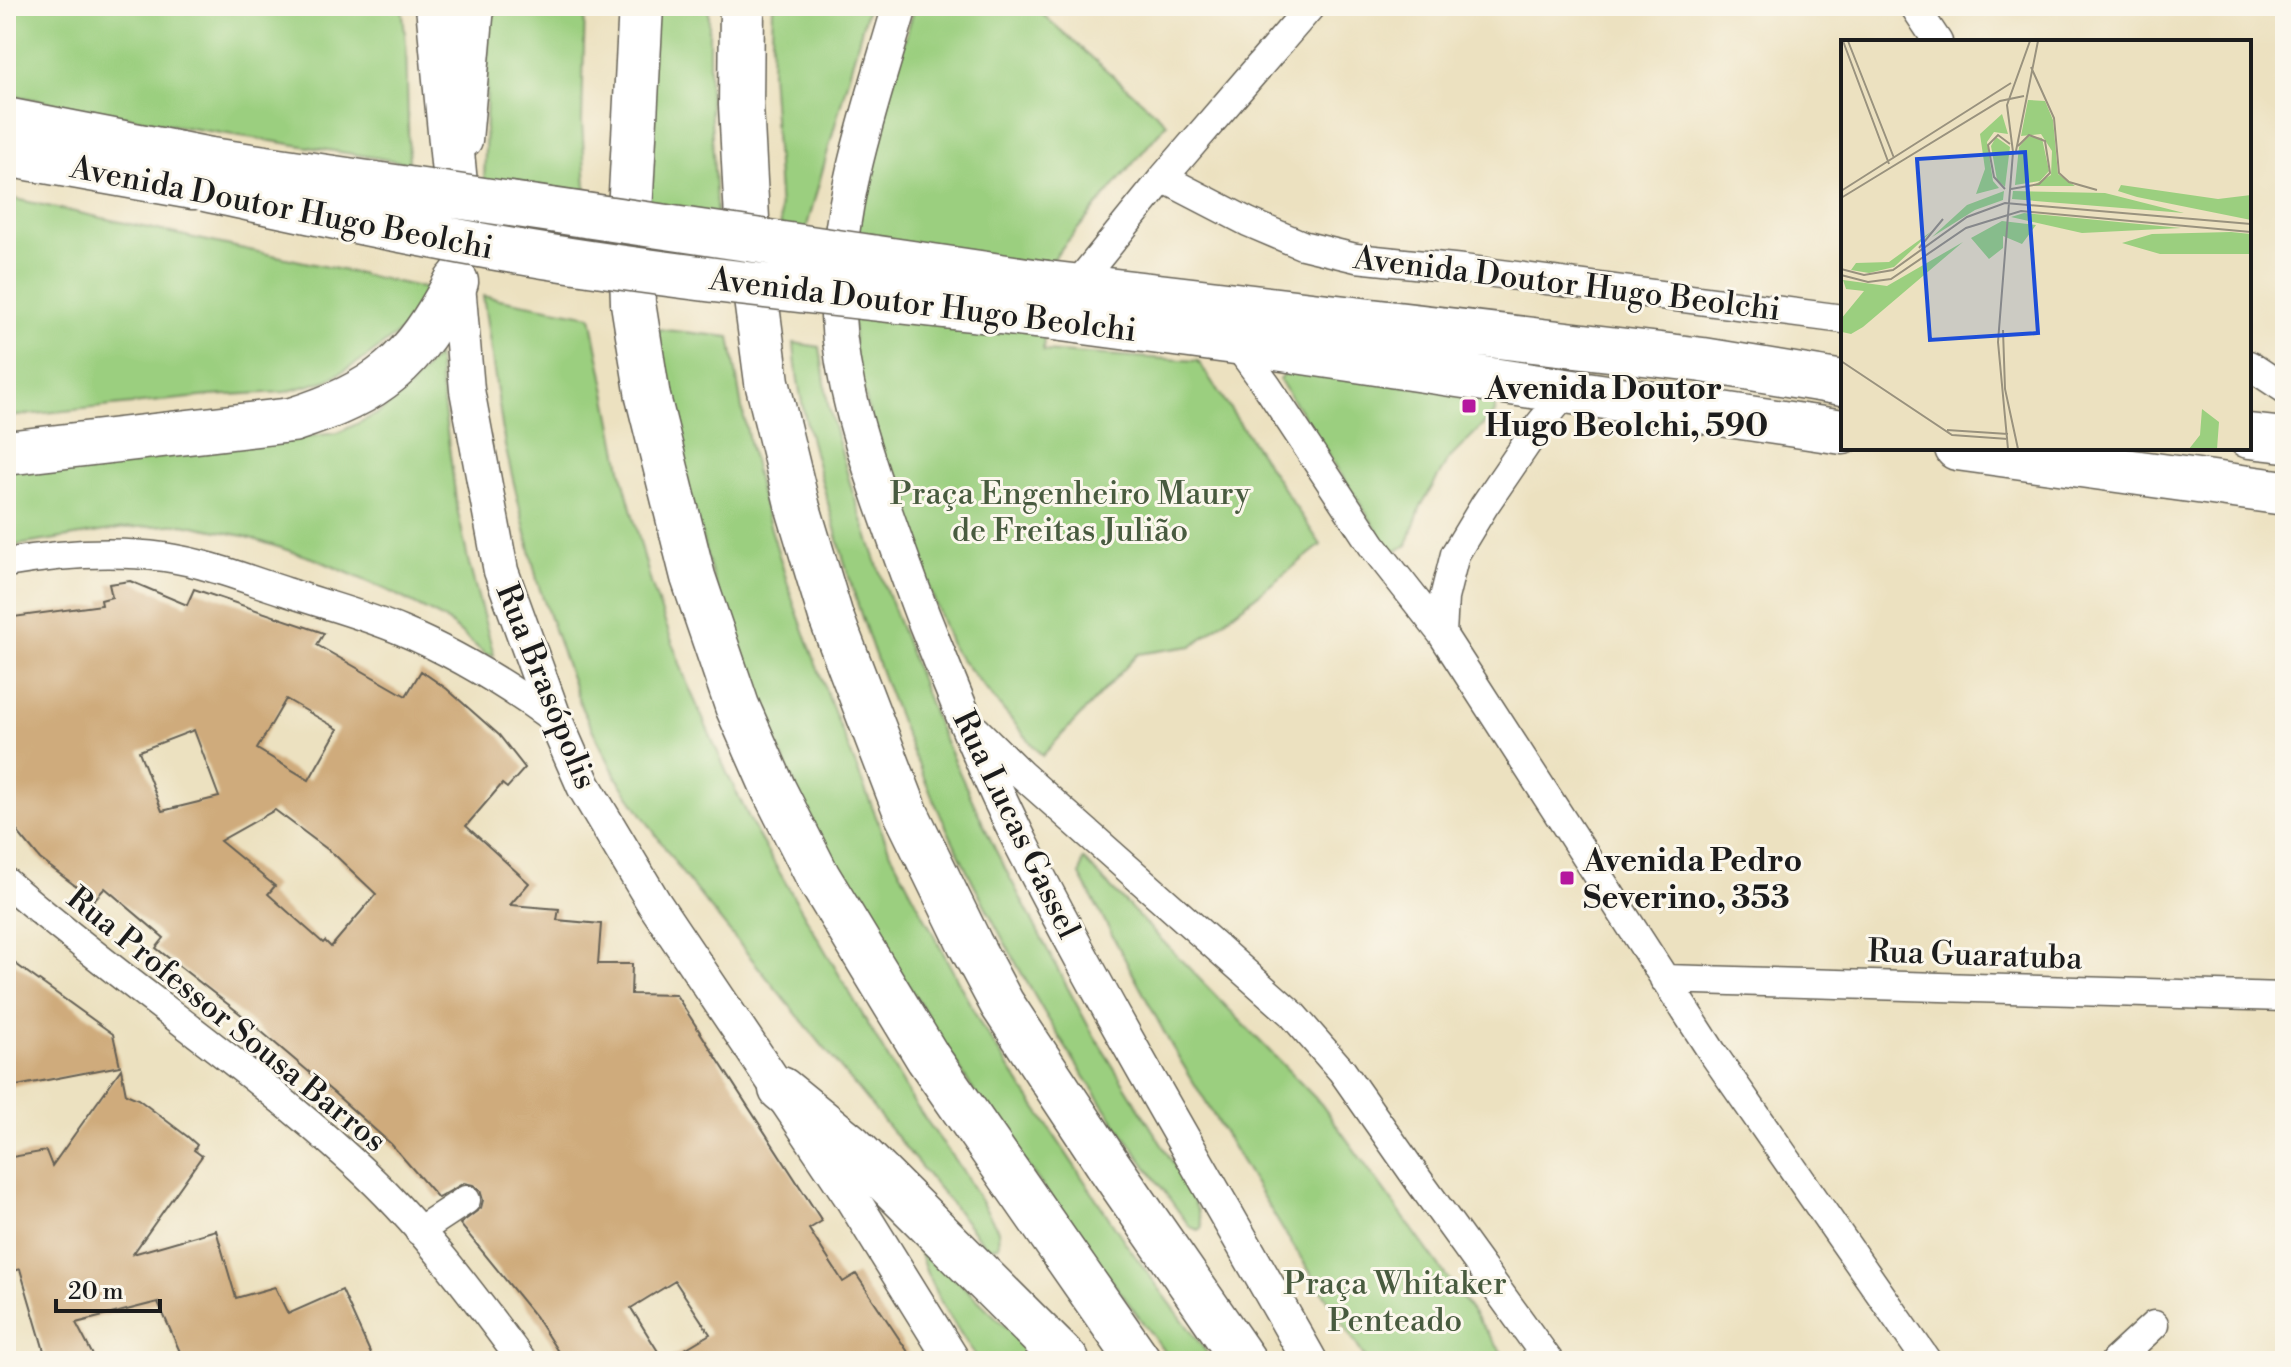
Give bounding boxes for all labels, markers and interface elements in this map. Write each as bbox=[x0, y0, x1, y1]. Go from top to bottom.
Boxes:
inset map bbox=[1841, 40, 2251, 450]
street label: Avenida Doutor Hugo Beolchi bbox=[66, 147, 497, 269]
street label: Avenida Doutor Hugo Beolchi bbox=[1350, 238, 1783, 330]
street label: Avenida Doutor Hugo Beolchi bbox=[706, 259, 1139, 351]
place label: Avenida Doutor Hugo Beolchi, 590 bbox=[1484, 369, 1768, 446]
marker: Avenida Doutor Hugo Beolchi, 590 bbox=[1460, 397, 1478, 415]
park label: Praça Engenheiro Maury de Freitas Julião bbox=[890, 474, 1251, 551]
street label: Rua Brasópolis bbox=[487, 578, 605, 795]
street label: Rua Lucas Gassel bbox=[944, 704, 1089, 946]
place label: Avenida Pedro Severino, 353 bbox=[1582, 841, 1802, 918]
marker: Avenida Pedro Severino, 353 bbox=[1558, 869, 1576, 887]
street label: Rua Professor Sousa Barros bbox=[59, 879, 394, 1161]
street label: Rua Guaratuba bbox=[1867, 931, 2084, 979]
scale bar bbox=[56, 1263, 160, 1313]
park label: Praça Whitaker Penteado bbox=[1283, 1264, 1507, 1341]
text: 20 m bbox=[68, 1277, 124, 1307]

